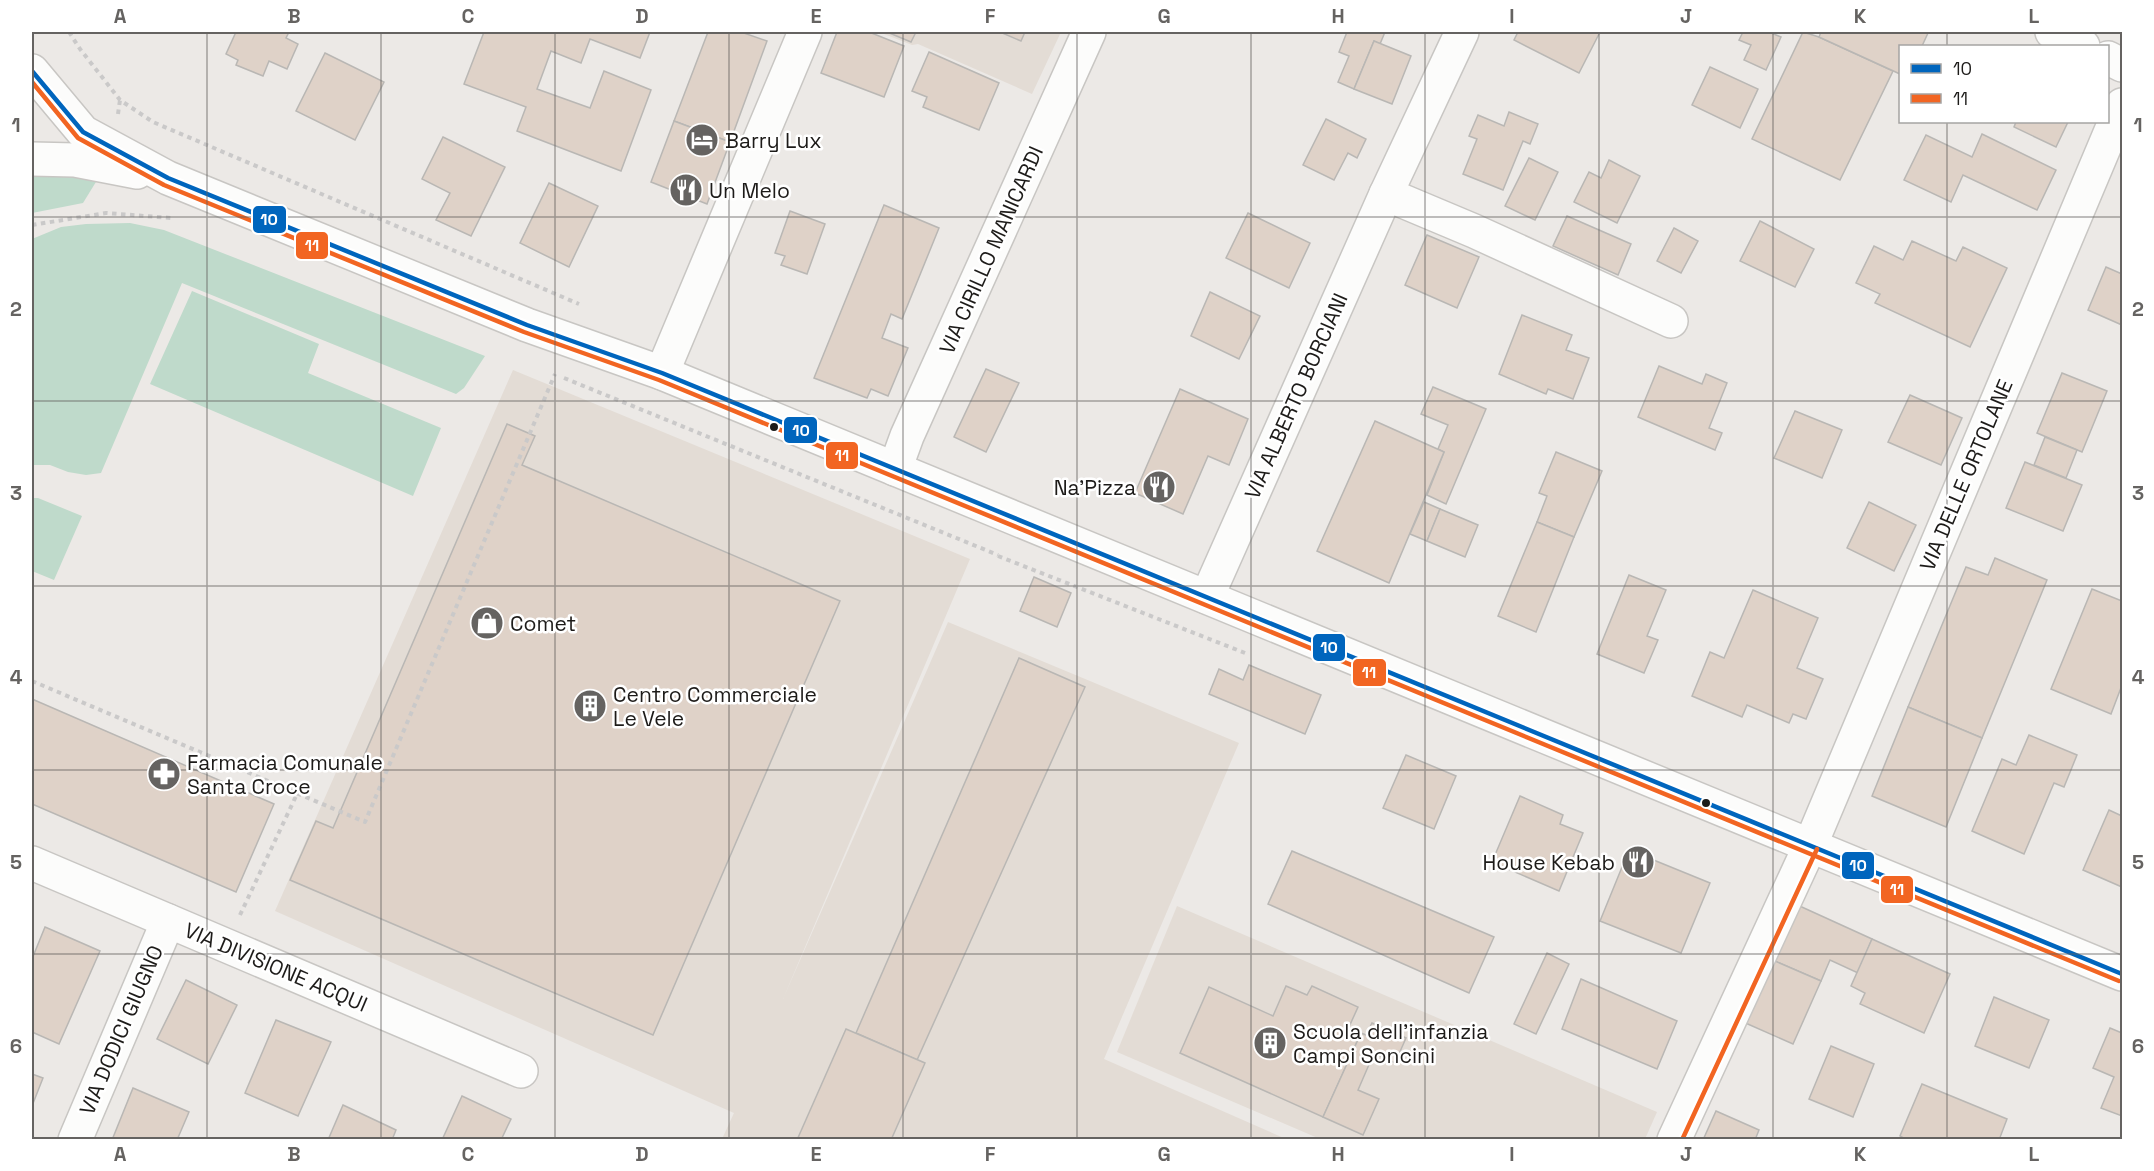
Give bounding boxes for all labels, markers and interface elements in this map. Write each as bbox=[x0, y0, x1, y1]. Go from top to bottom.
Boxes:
text: A bbox=[114, 3, 127, 29]
text: B bbox=[287, 3, 301, 29]
text: C bbox=[462, 3, 475, 29]
text: D bbox=[635, 3, 649, 29]
text: E bbox=[810, 3, 822, 29]
text: F bbox=[985, 3, 996, 29]
text: G bbox=[1157, 3, 1171, 29]
text: H bbox=[1331, 3, 1345, 29]
text: I bbox=[1509, 3, 1515, 29]
text: J bbox=[1680, 3, 1692, 29]
text: K bbox=[1854, 3, 1867, 29]
text: L bbox=[2029, 3, 2040, 29]
legend bbox=[1899, 45, 2109, 123]
text: 10 bbox=[1953, 57, 1972, 80]
text: 11 bbox=[1953, 87, 1968, 110]
text: 1 bbox=[11, 112, 21, 138]
text: 1 bbox=[2133, 112, 2143, 138]
hotel icon: Barry Lux bbox=[684, 122, 720, 158]
place label: Barry Lux bbox=[725, 127, 822, 154]
street label: VIA CIRILLO MANICARDI bbox=[933, 142, 1049, 358]
restaurant icon: Un Melo bbox=[668, 172, 704, 208]
place label: Un Melo bbox=[709, 177, 790, 204]
line badge: 10 bbox=[252, 205, 287, 234]
text: 10 bbox=[260, 209, 278, 230]
line badge: 11 bbox=[295, 231, 329, 260]
text: 11 bbox=[305, 235, 319, 256]
street label: VIA ALBERTO BORCIANI bbox=[1238, 289, 1354, 503]
text: 2 bbox=[10, 296, 22, 322]
text: 2 bbox=[2132, 296, 2144, 322]
street label: VIA DELLE ORTOLANE bbox=[1913, 375, 2019, 575]
line badge: 10 bbox=[783, 416, 818, 444]
text: 10 bbox=[792, 420, 810, 441]
unlabelled marker bbox=[768, 421, 780, 433]
line badge: 11 bbox=[825, 441, 859, 470]
text: 11 bbox=[835, 445, 849, 466]
restaurant icon: Na'Pizza bbox=[1141, 469, 1177, 505]
place label: Na'Pizza bbox=[1054, 474, 1136, 501]
text: 3 bbox=[10, 480, 22, 506]
text: 3 bbox=[2132, 480, 2144, 506]
shop icon: Comet bbox=[469, 605, 505, 641]
place label: Comet bbox=[510, 610, 576, 637]
line badge: 10 bbox=[1312, 633, 1346, 662]
text: 10 bbox=[1320, 637, 1338, 658]
line badge: 11 bbox=[1352, 658, 1387, 687]
text: 11 bbox=[1362, 662, 1376, 683]
text: 4 bbox=[10, 664, 23, 690]
text: 4 bbox=[2132, 664, 2145, 690]
place label: Centro Commerciale Le Vele bbox=[613, 681, 817, 732]
building icon: Centro Commerciale Le Vele bbox=[572, 688, 608, 724]
place label: Farmacia Comunale Santa Croce bbox=[187, 749, 383, 800]
pharmacy icon: Farmacia Comunale Santa Croce bbox=[146, 756, 182, 792]
unlabelled marker bbox=[1700, 797, 1712, 809]
restaurant icon: House Kebab bbox=[1620, 844, 1656, 880]
text: 5 bbox=[10, 849, 22, 875]
place label: House Kebab bbox=[1483, 849, 1615, 876]
text: 5 bbox=[2132, 849, 2144, 875]
line badge: 10 bbox=[1841, 851, 1875, 880]
text: 10 bbox=[1849, 855, 1867, 876]
line badge: 11 bbox=[1880, 875, 1914, 904]
text: 11 bbox=[1890, 879, 1904, 900]
street label: VIA DIVISIONE ACQUI bbox=[180, 916, 372, 1018]
street label: VIA DODICI GIUGNO bbox=[73, 941, 169, 1119]
place label: Scuola dell'infanzia Campi Soncini bbox=[1293, 1018, 1488, 1069]
building icon: Scuola dell'infanzia Campi Soncini bbox=[1252, 1025, 1288, 1061]
text: 6 bbox=[10, 1033, 22, 1059]
text: 6 bbox=[2132, 1033, 2144, 1059]
text: A bbox=[114, 1141, 127, 1167]
text: B bbox=[287, 1141, 301, 1167]
text: C bbox=[462, 1141, 475, 1167]
text: D bbox=[635, 1141, 649, 1167]
text: E bbox=[810, 1141, 822, 1167]
text: F bbox=[985, 1141, 996, 1167]
text: G bbox=[1157, 1141, 1171, 1167]
text: H bbox=[1331, 1141, 1345, 1167]
text: I bbox=[1509, 1141, 1515, 1167]
text: J bbox=[1680, 1141, 1692, 1167]
text: K bbox=[1854, 1141, 1867, 1167]
text: L bbox=[2029, 1141, 2040, 1167]

